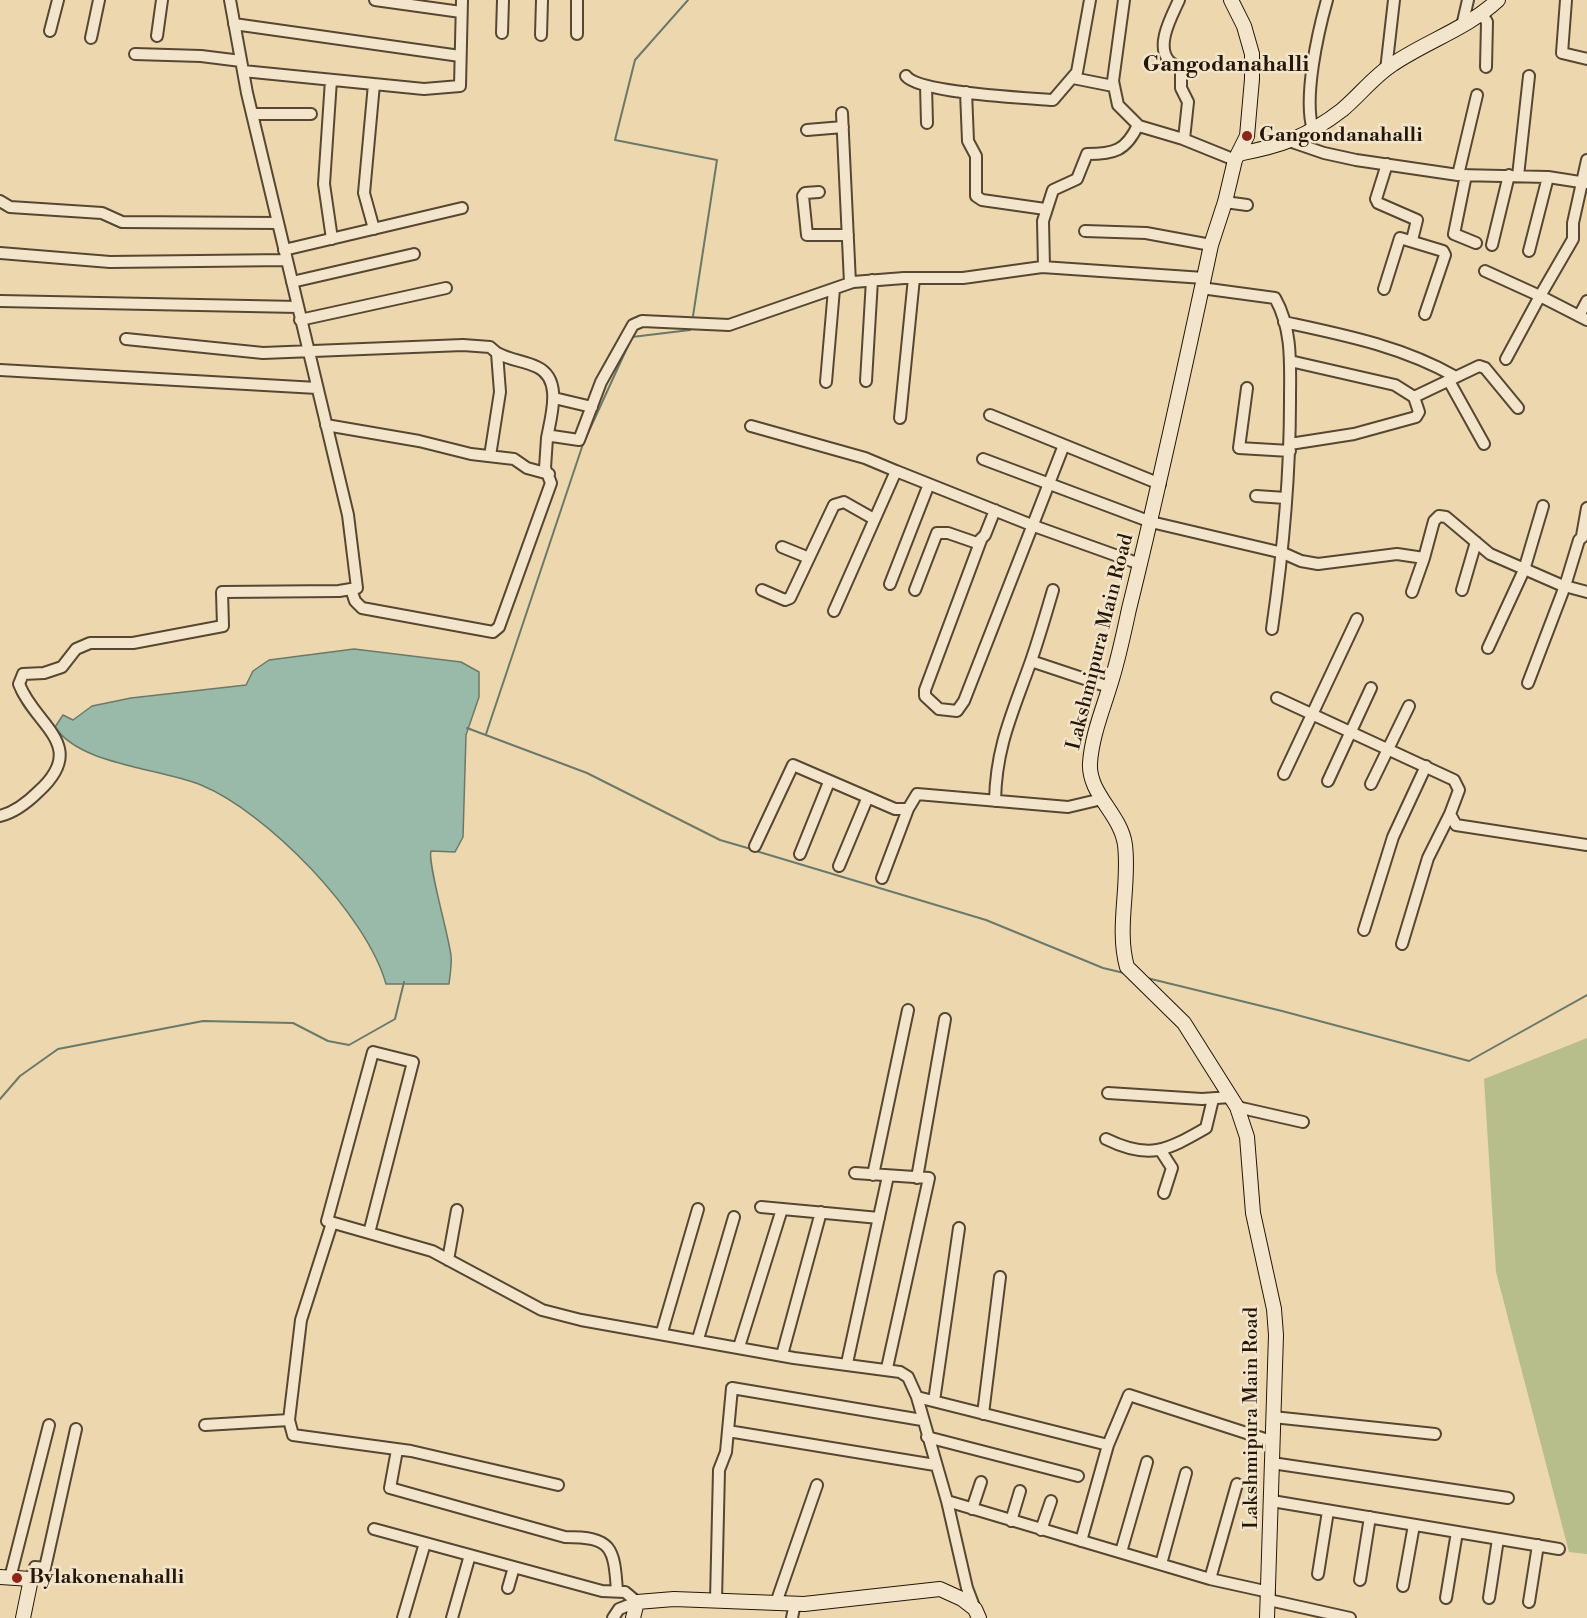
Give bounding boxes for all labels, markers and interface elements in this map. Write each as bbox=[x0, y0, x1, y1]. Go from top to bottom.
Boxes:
district label: Gangodanahalli bbox=[1143, 53, 1309, 79]
place label: Gangondanahalli bbox=[1259, 124, 1423, 148]
marker: Gangondanahalli bbox=[1240, 129, 1254, 143]
street label: Lakshmipura Main Road bbox=[1063, 531, 1139, 753]
street label: Lakshmipura Main Road bbox=[1240, 1307, 1264, 1529]
place label: Bylakonenahalli bbox=[29, 1566, 184, 1590]
marker: Bylakonenahalli bbox=[10, 1571, 24, 1585]

